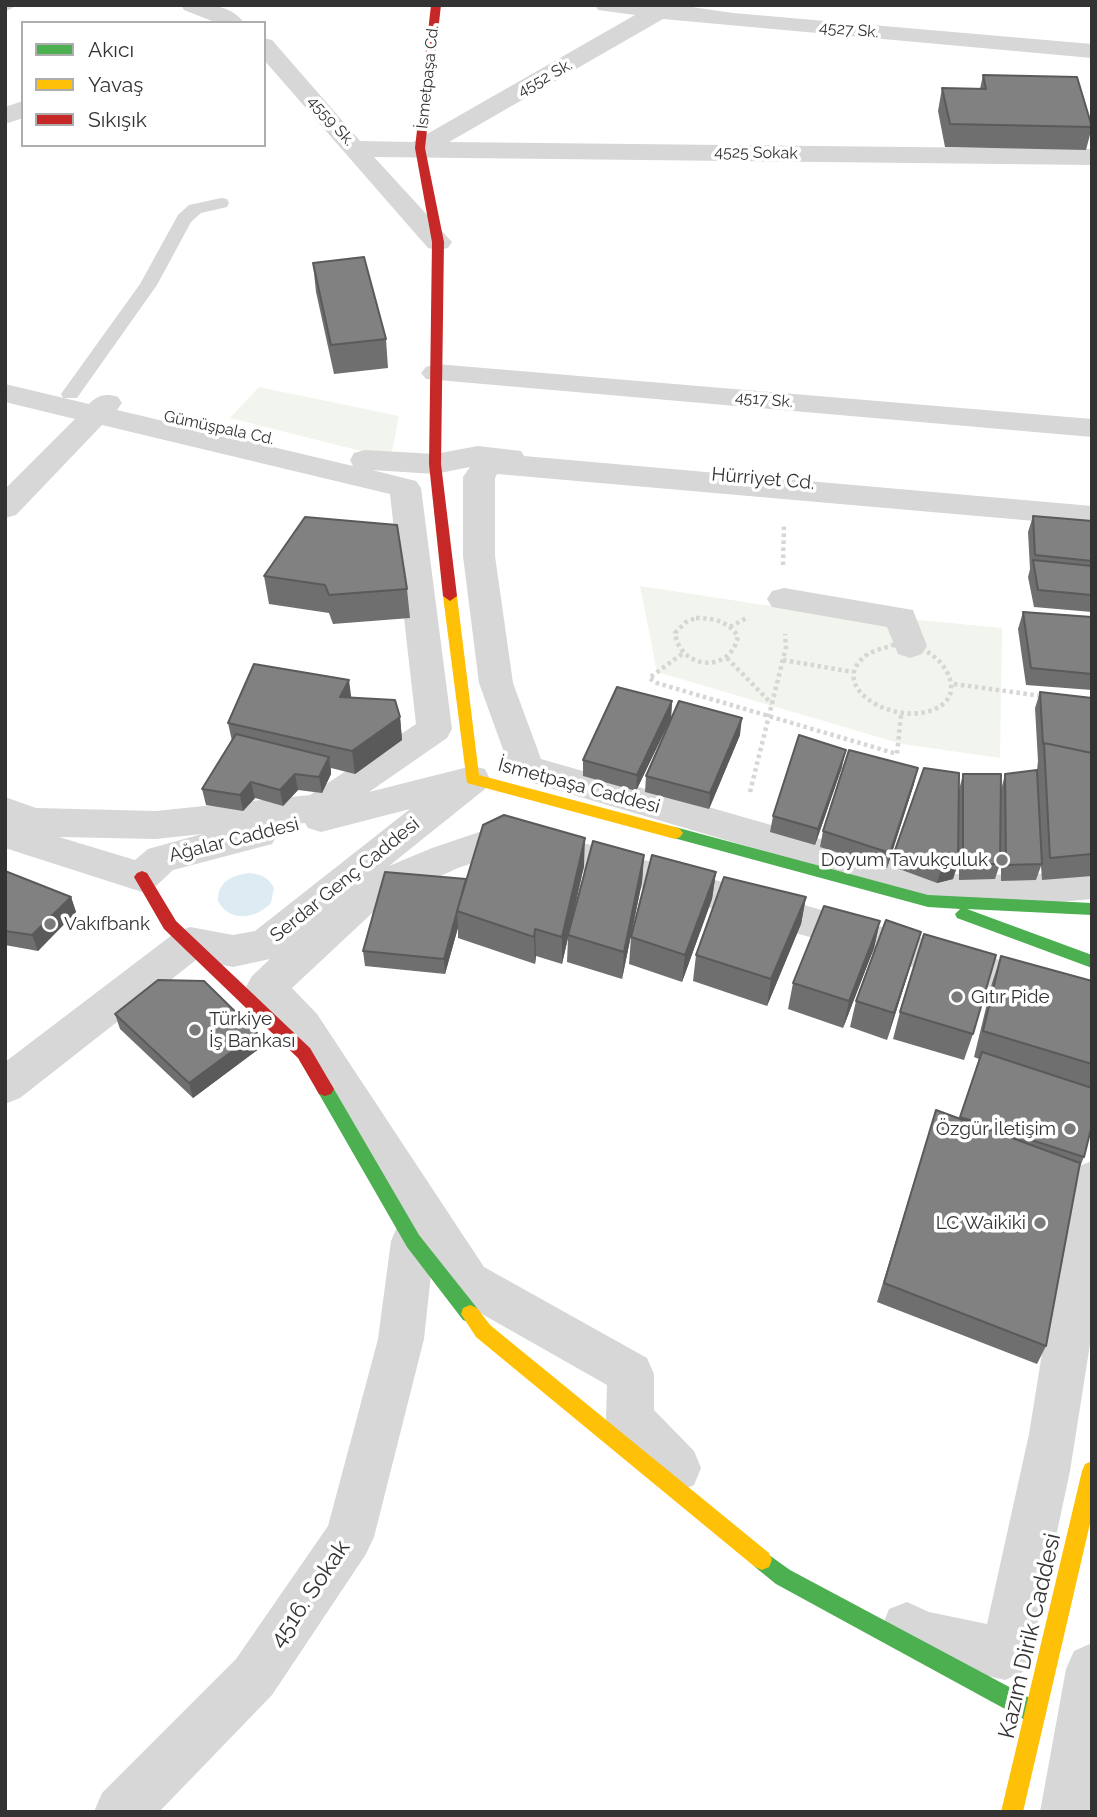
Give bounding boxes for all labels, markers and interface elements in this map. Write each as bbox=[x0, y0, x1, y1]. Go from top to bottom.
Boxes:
street label: 4527 Sk. bbox=[818, 18, 880, 42]
legend bbox=[21, 21, 266, 147]
street label: İsmetpaşa Cd. bbox=[413, 24, 443, 130]
text: Akıcı bbox=[88, 37, 134, 62]
street label: 4552 Sk. bbox=[514, 55, 576, 101]
text: Yavaş bbox=[88, 72, 143, 97]
street label: 4559 Sk. bbox=[304, 92, 358, 150]
text: Sıkışık bbox=[88, 107, 147, 132]
street label: 4525 Sokak bbox=[714, 143, 798, 163]
street label: 4517 Sk. bbox=[734, 388, 794, 412]
street label: Gümüşpala Cd. bbox=[162, 407, 276, 449]
street label: Hürriyet Cd. bbox=[710, 463, 816, 495]
street label: İsmetpaşa Caddesi bbox=[496, 753, 662, 819]
street label: Ağalar Caddesi bbox=[167, 813, 301, 867]
street label: Serdar Genç Caddesi bbox=[266, 813, 424, 947]
place label: Doyum Tavukçuluk bbox=[821, 849, 988, 871]
marker: Doyum Tavukçuluk bbox=[994, 852, 1010, 868]
place label: Vakıfbank bbox=[64, 913, 150, 935]
marker: Vakıfbank bbox=[42, 916, 58, 932]
place label: Gıtır Pide bbox=[971, 986, 1050, 1008]
marker: Gıtır Pide bbox=[949, 989, 965, 1005]
place label: Türkiye İş Bankası bbox=[209, 1008, 295, 1052]
marker: Türkiye İş Bankası bbox=[187, 1022, 203, 1038]
place label: Özgür İletişim bbox=[936, 1118, 1056, 1140]
marker: Özgür İletişim bbox=[1062, 1121, 1078, 1137]
place label: LC Waikiki bbox=[936, 1212, 1026, 1234]
marker: LC Waikiki bbox=[1032, 1215, 1048, 1231]
street label: Kazım Dirik Caddesi bbox=[993, 1531, 1067, 1741]
street label: 4516. Sokak bbox=[264, 1535, 356, 1653]

